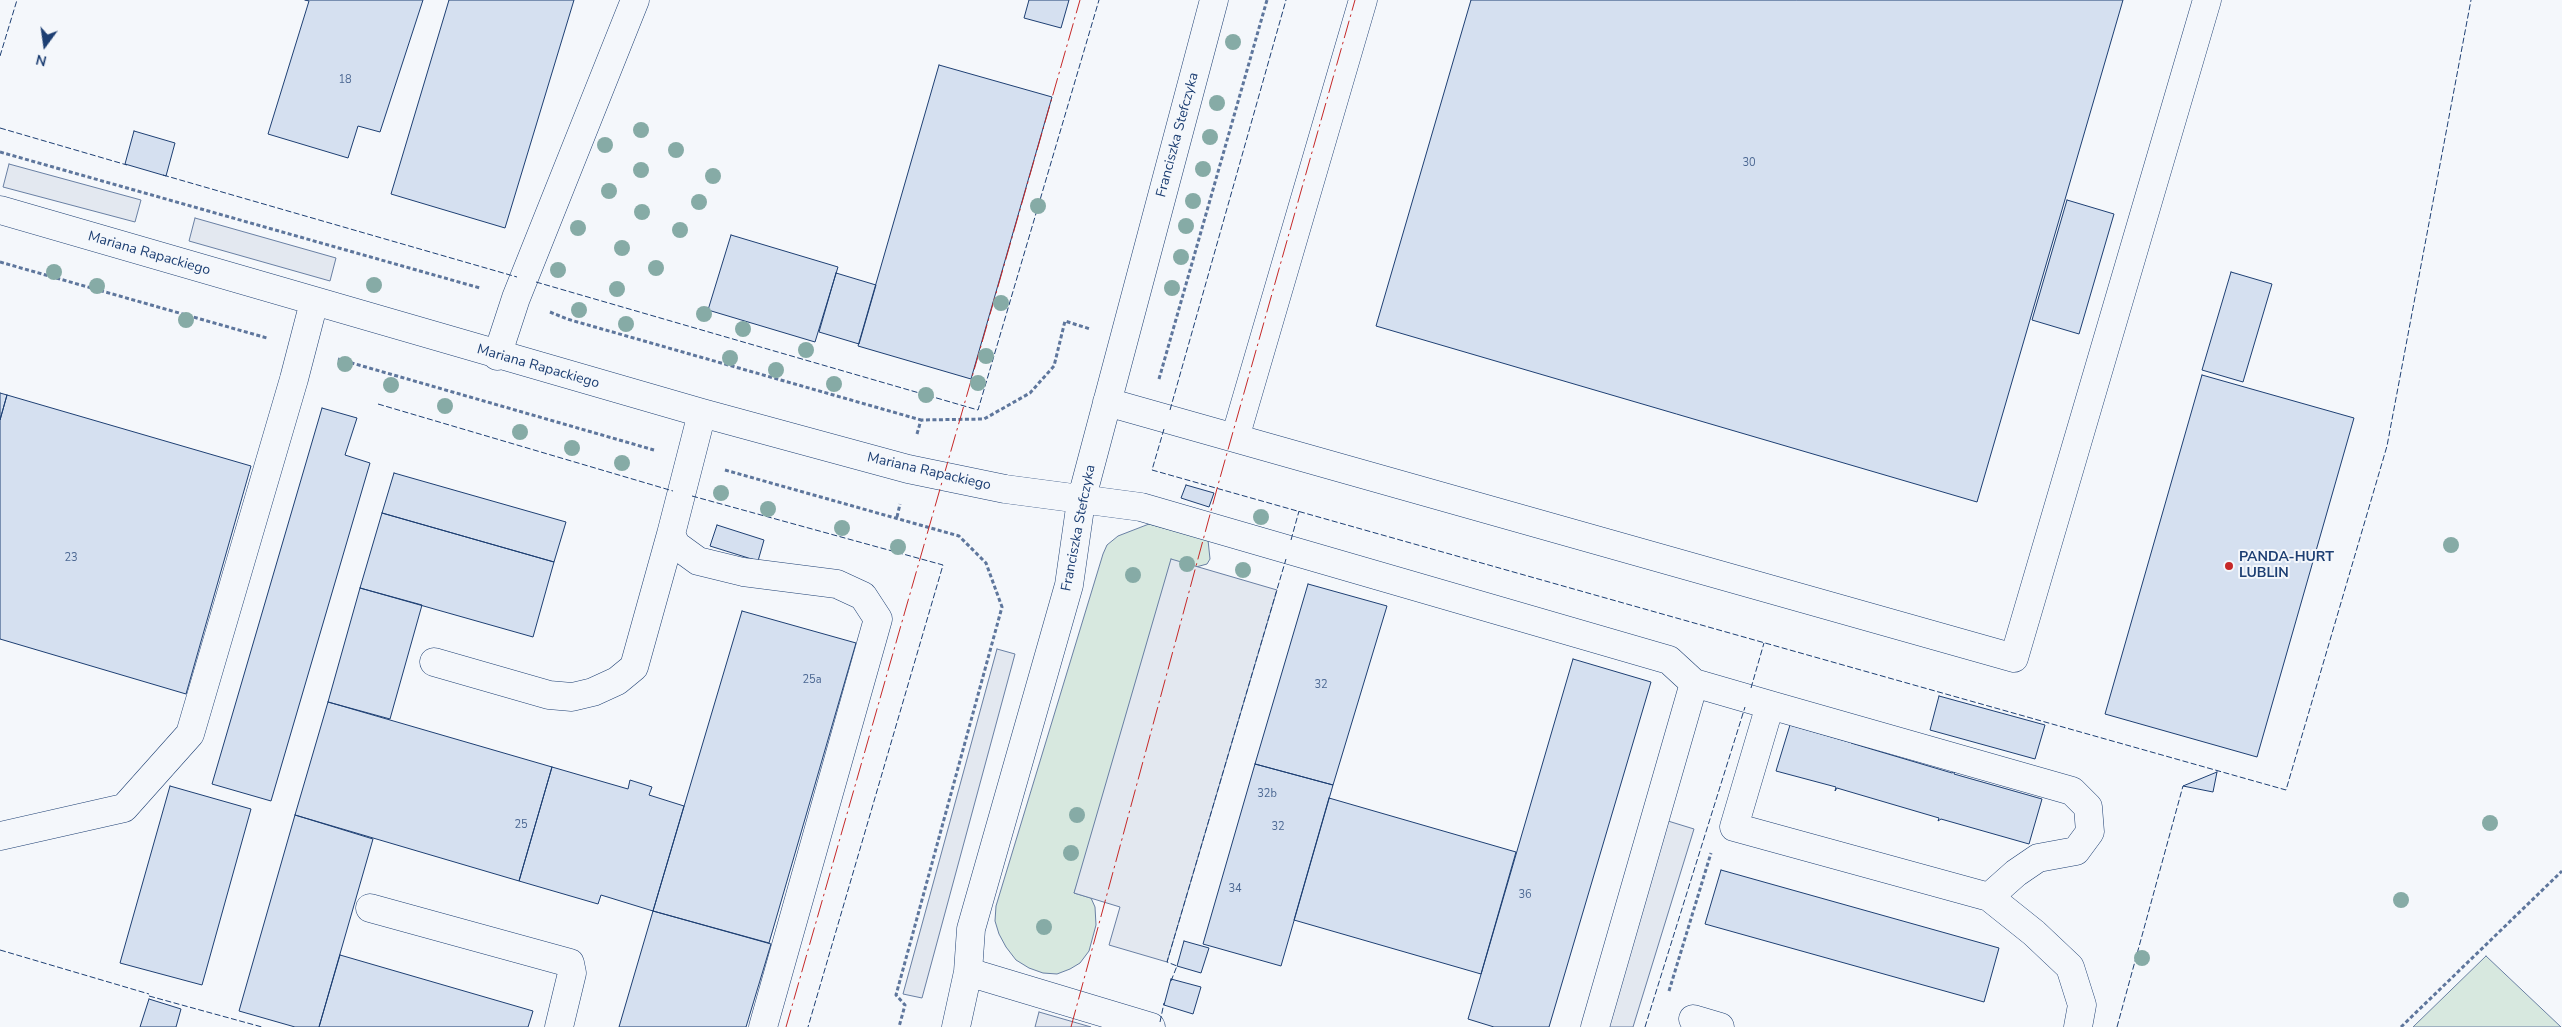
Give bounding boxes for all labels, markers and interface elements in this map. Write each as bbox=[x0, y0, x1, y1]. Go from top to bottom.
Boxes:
north arrow bbox=[20, 20, 70, 70]
text: N bbox=[34, 50, 49, 71]
street label: Franciszka Stefczyka bbox=[1153, 71, 1203, 199]
house number: 18 bbox=[338, 73, 352, 87]
house number: 30 bbox=[1742, 156, 1756, 170]
street label: Mariana Rapackiego bbox=[86, 228, 212, 280]
street label: Mariana Rapackiego bbox=[475, 341, 601, 393]
street label: Mariana Rapackiego bbox=[865, 450, 993, 494]
street label: Franciszka Stefczyka bbox=[1059, 463, 1099, 593]
place label: PANDA-HURT LUBLIN bbox=[2239, 550, 2334, 582]
house number: 23 bbox=[64, 551, 78, 565]
marker: PANDA-HURT LUBLIN bbox=[2223, 560, 2235, 572]
house number: 25a bbox=[802, 673, 822, 687]
house number: 32 bbox=[1314, 678, 1328, 692]
house number: 32b bbox=[1257, 787, 1277, 801]
house number: 25 bbox=[514, 818, 528, 832]
house number: 32 bbox=[1271, 820, 1285, 834]
house number: 34 bbox=[1228, 882, 1242, 896]
house number: 36 bbox=[1518, 888, 1532, 902]

